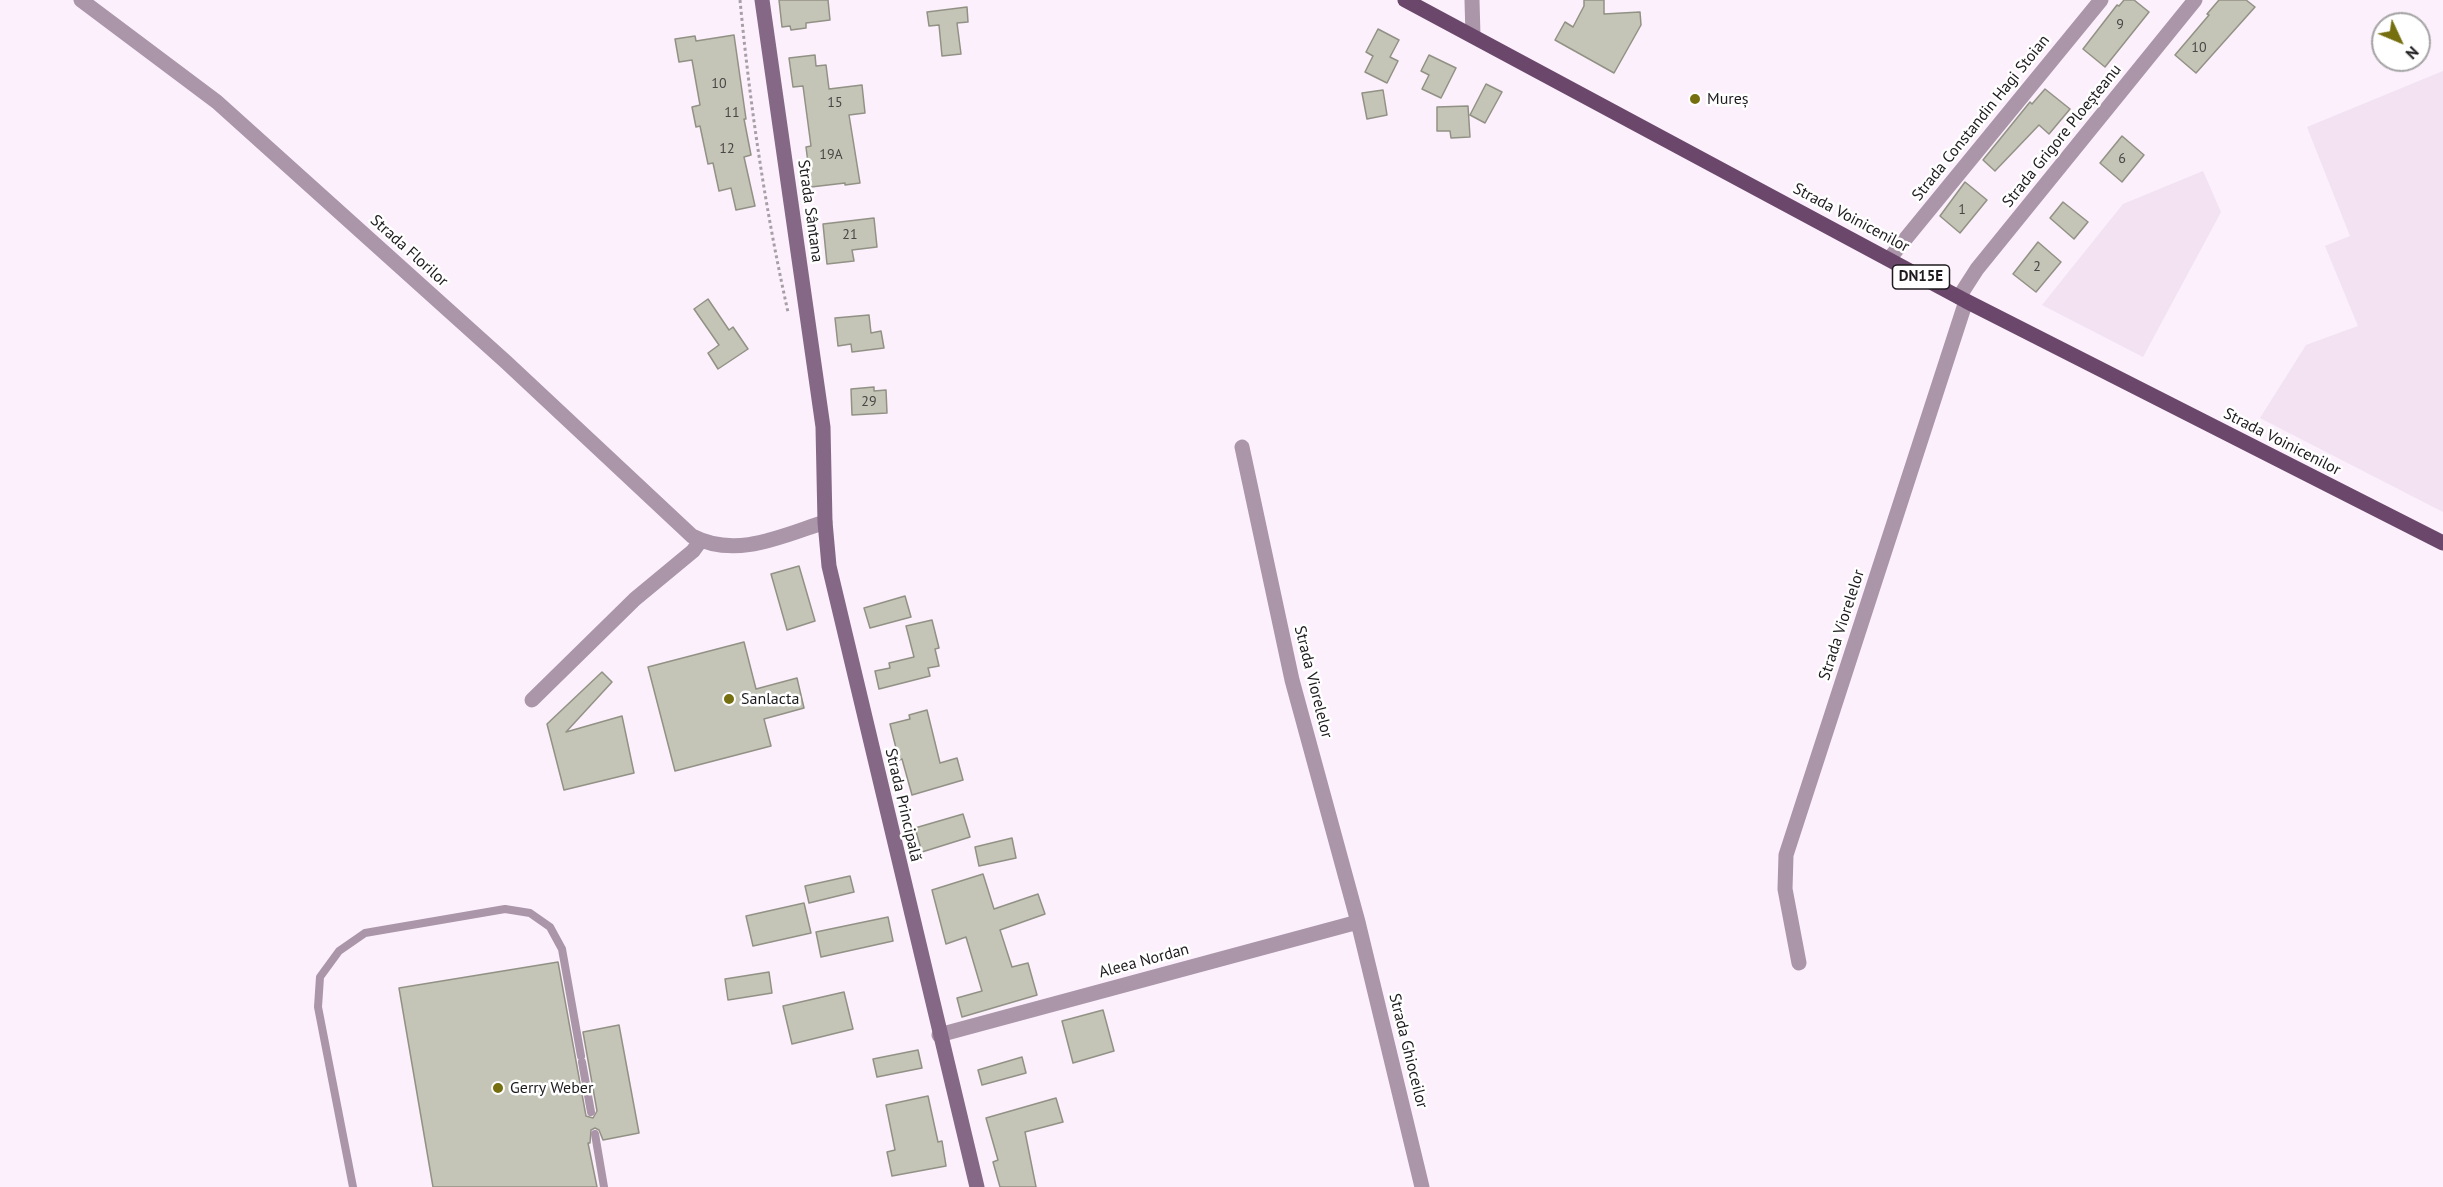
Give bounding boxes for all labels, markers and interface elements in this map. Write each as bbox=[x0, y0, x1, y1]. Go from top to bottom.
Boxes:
north arrow bbox=[2371, 12, 2431, 72]
house number: 9 bbox=[2116, 17, 2124, 33]
street label: Strada Constandin Hagi Stoian bbox=[1908, 31, 2054, 205]
house number: 10 bbox=[2191, 40, 2207, 56]
text: N bbox=[2402, 42, 2423, 64]
street label: Strada Grigore Ploeșteanu bbox=[1998, 61, 2126, 211]
house number: 10 bbox=[711, 76, 727, 92]
place label: Mureș bbox=[1707, 89, 1749, 109]
marker: Mureș bbox=[1688, 92, 1702, 106]
house number: 15 bbox=[827, 95, 843, 111]
house number: 11 bbox=[724, 105, 740, 121]
house number: 12 bbox=[719, 141, 735, 157]
house number: 19A bbox=[819, 147, 843, 163]
house number: 6 bbox=[2118, 151, 2126, 167]
street label: Strada Sântana bbox=[793, 158, 827, 264]
street label: Strada Voinicenilor bbox=[1790, 179, 1912, 257]
house number: 1 bbox=[1958, 202, 1966, 218]
street label: Strada Florilor bbox=[366, 211, 452, 291]
house number: 21 bbox=[842, 227, 858, 243]
house number: 2 bbox=[2033, 259, 2041, 275]
road number: DN15E bbox=[1892, 265, 1950, 289]
house number: 29 bbox=[861, 394, 877, 410]
street label: Strada Voinicenilor bbox=[2220, 404, 2344, 480]
street label: Strada Viorelelor bbox=[1815, 567, 1869, 683]
street label: Strada Viorelelor bbox=[1290, 624, 1336, 740]
place label: Sanlacta bbox=[741, 689, 799, 709]
marker: Sanlacta bbox=[722, 692, 736, 706]
street label: Strada Principală bbox=[881, 746, 925, 864]
street label: Aleea Nordan bbox=[1097, 940, 1191, 982]
street label: Strada Ghioceilor bbox=[1384, 992, 1432, 1110]
place label: Gerry Weber bbox=[510, 1078, 593, 1098]
marker: Gerry Weber bbox=[491, 1081, 505, 1095]

